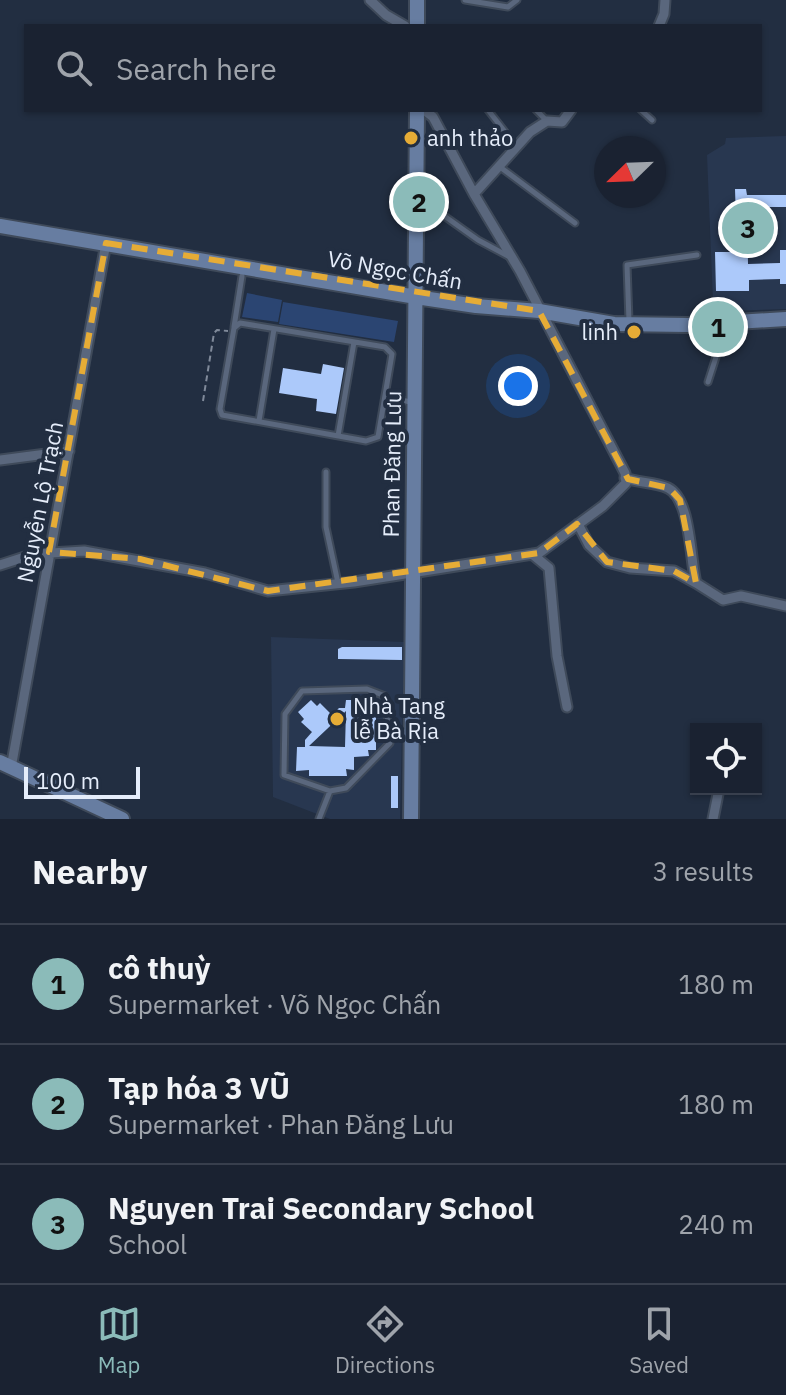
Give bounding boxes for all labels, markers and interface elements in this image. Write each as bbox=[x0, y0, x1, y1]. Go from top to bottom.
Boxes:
search box bbox=[24, 24, 762, 112]
icon: search bbox=[52, 46, 96, 90]
text: Search here bbox=[116, 49, 277, 88]
place label: anh thảo bbox=[427, 123, 513, 152]
marker: anh thảo bbox=[402, 129, 420, 147]
north arrow bbox=[594, 136, 666, 208]
pin: 2 bbox=[393, 172, 445, 232]
pin: 3 bbox=[722, 198, 774, 258]
street label: Võ Ngọc Chấn bbox=[325, 243, 465, 296]
pin: 1 bbox=[692, 297, 744, 357]
place label: linh bbox=[582, 317, 618, 346]
marker: linh bbox=[625, 323, 643, 341]
your location bbox=[498, 366, 538, 406]
street label: Phan Đăng Lưu bbox=[376, 390, 407, 538]
street label: Nguyễn Lộ Trạch bbox=[10, 419, 69, 585]
place label: Nhà Tang lễ Bà Rịa bbox=[353, 691, 445, 745]
marker: Nhà Tang lễ Bà Rịa bbox=[328, 710, 346, 728]
map controls bbox=[690, 723, 762, 795]
button: locate bbox=[690, 723, 762, 795]
scale bar bbox=[24, 763, 140, 799]
text: 100 m bbox=[36, 766, 100, 795]
text: Nearby bbox=[32, 849, 147, 893]
text: 3 results bbox=[652, 854, 754, 888]
text: cô thuỳ bbox=[108, 948, 211, 987]
text: 1 bbox=[50, 967, 66, 1001]
text: 180 m bbox=[678, 967, 754, 1001]
text: Supermarket · Võ Ngọc Chấn bbox=[108, 987, 441, 1021]
text: Tạp hóa 3 VŨ bbox=[108, 1068, 290, 1107]
text: 2 bbox=[50, 1087, 66, 1121]
text: 180 m bbox=[678, 1087, 754, 1121]
text: Supermarket · Phan Đăng Lưu bbox=[108, 1107, 454, 1141]
text: Nguyen Trai Secondary School bbox=[108, 1188, 534, 1227]
text: 3 bbox=[50, 1207, 66, 1241]
text: 240 m bbox=[678, 1207, 754, 1241]
text: School bbox=[108, 1227, 187, 1261]
tab: Map bbox=[97, 1302, 141, 1379]
tab: Directions bbox=[335, 1302, 435, 1379]
tab: Saved bbox=[629, 1302, 689, 1379]

